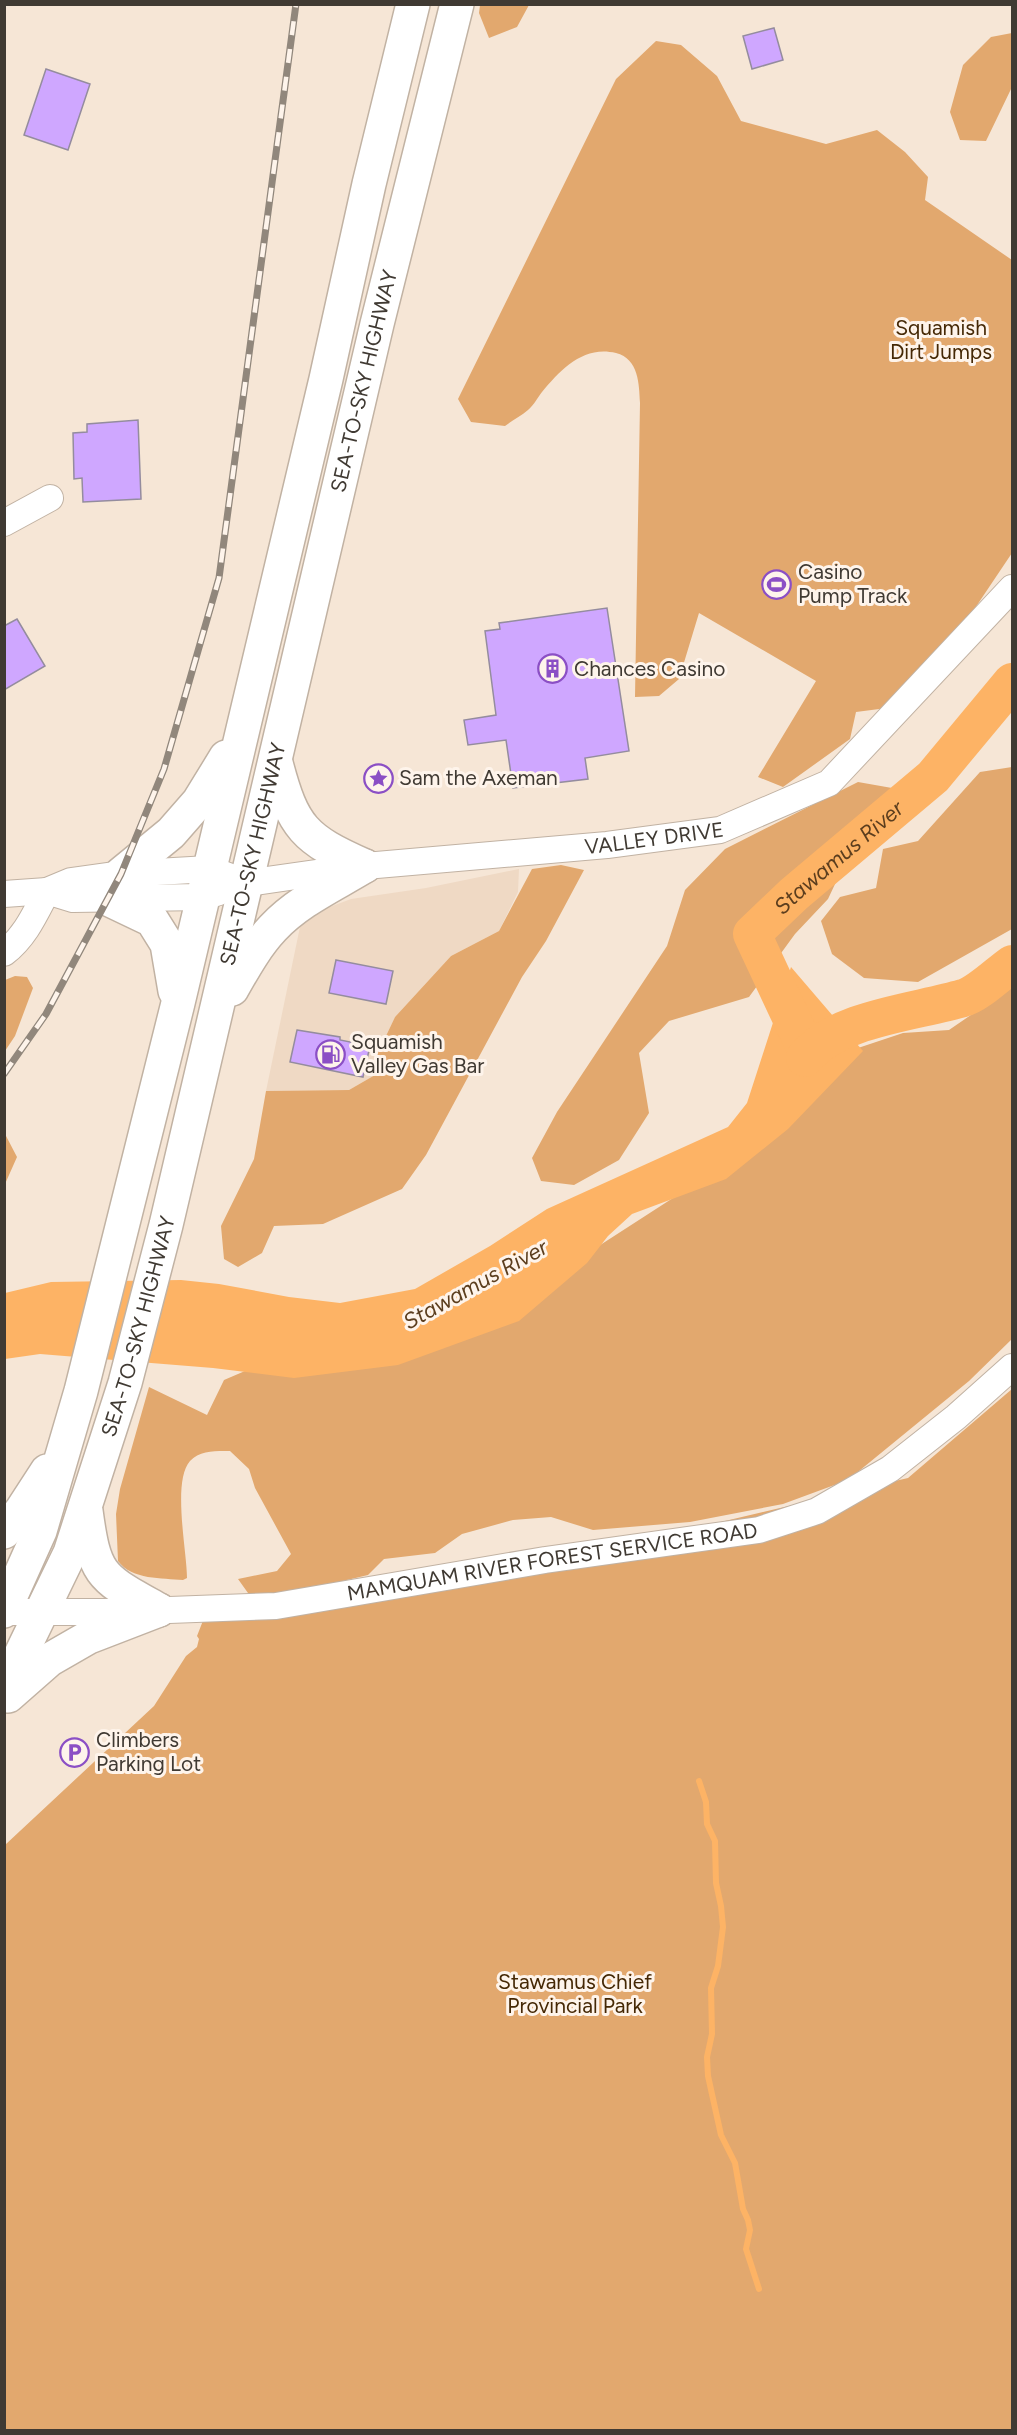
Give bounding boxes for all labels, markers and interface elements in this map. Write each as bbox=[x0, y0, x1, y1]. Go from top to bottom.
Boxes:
street label: SEA-TO-SKY HIGHWAY bbox=[325, 267, 402, 495]
park label: Squamish Dirt Jumps bbox=[890, 315, 992, 364]
place label: Casino Pump Track bbox=[798, 559, 908, 608]
sports icon: Casino Pump Track bbox=[761, 568, 793, 600]
building icon: Chances Casino bbox=[537, 653, 569, 685]
place label: Chances Casino bbox=[574, 656, 726, 681]
street label: SEA-TO-SKY HIGHWAY bbox=[214, 740, 291, 968]
place icon: Sam the Axeman bbox=[362, 762, 394, 794]
place label: Sam the Axeman bbox=[399, 765, 558, 790]
water label: Stawamus River bbox=[768, 794, 910, 920]
street label: VALLEY DRIVE bbox=[583, 817, 725, 859]
place label: Squamish Valley Gas Bar bbox=[351, 1029, 484, 1078]
fuel station icon: Squamish Valley Gas Bar bbox=[314, 1038, 346, 1070]
street label: SEA-TO-SKY HIGHWAY bbox=[95, 1213, 180, 1440]
water label: Stawamus River bbox=[398, 1233, 554, 1335]
street label: MAMQUAM RIVER FOREST SERVICE ROAD bbox=[345, 1517, 759, 1606]
place label: Climbers Parking Lot bbox=[96, 1727, 201, 1776]
parking icon: Climbers Parking Lot bbox=[59, 1736, 91, 1768]
park label: Stawamus Chief Provincial Park bbox=[498, 1969, 652, 2018]

